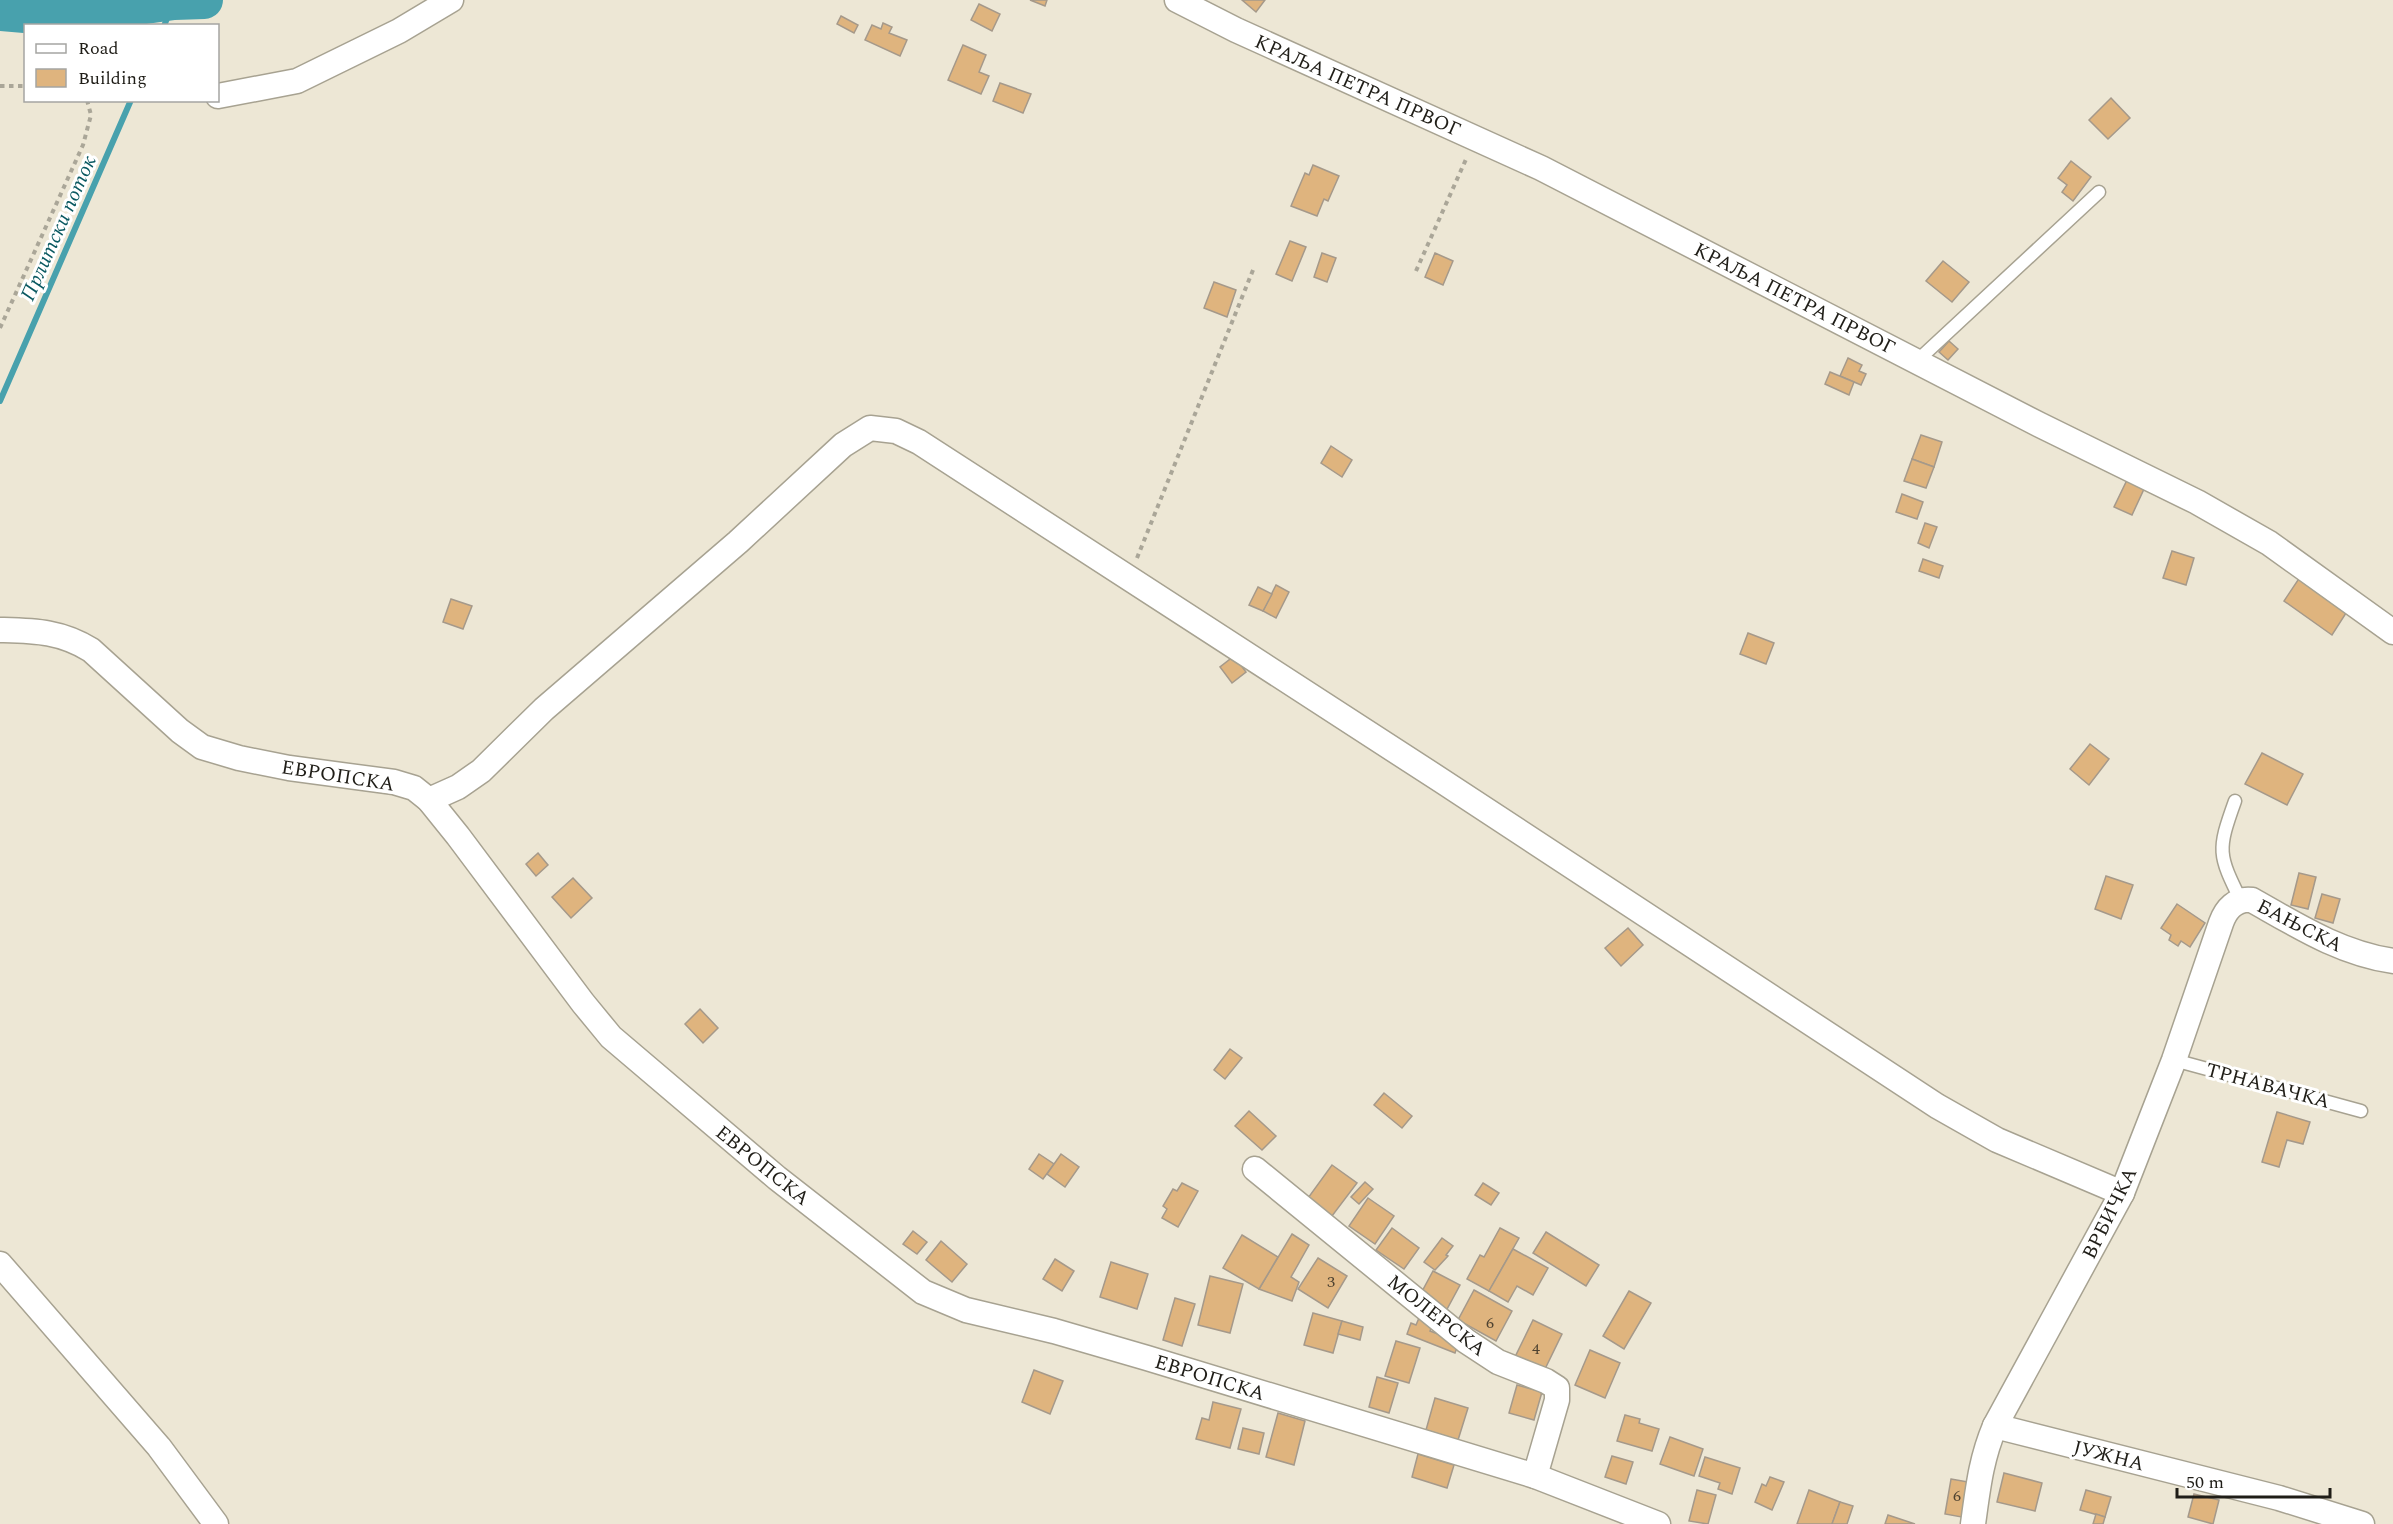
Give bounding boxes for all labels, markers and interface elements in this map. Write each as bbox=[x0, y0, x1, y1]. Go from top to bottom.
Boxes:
legend bbox=[24, 24, 219, 102]
street label: КРАЉА ПЕТРА ПРВОГ bbox=[1250, 27, 1466, 145]
text: Road bbox=[78, 35, 119, 62]
text: Building bbox=[78, 65, 147, 92]
water label: Прлитски поток bbox=[12, 150, 105, 306]
street label: КРАЉА ПЕТРА ПРВОГ bbox=[1688, 235, 1901, 363]
street label: ЕВРОПСКА bbox=[279, 752, 396, 800]
street label: БАЊСКА bbox=[2251, 891, 2348, 960]
street label: ТРНАВАЧКА bbox=[2202, 1055, 2333, 1117]
street label: ЕВРОПСКА bbox=[709, 1118, 816, 1213]
street label: ВРБИЧКА bbox=[2075, 1162, 2145, 1265]
street label: МОЛЕРСКА bbox=[1381, 1268, 1492, 1364]
house number: 3 bbox=[1327, 1270, 1335, 1294]
house number: 6 bbox=[1486, 1311, 1494, 1335]
house number: 4 bbox=[1532, 1337, 1540, 1361]
street label: ЕВРОПСКА bbox=[1151, 1347, 1269, 1409]
street label: ЈУЖНА bbox=[2070, 1433, 2147, 1479]
scale bar bbox=[2177, 1461, 2330, 1499]
text: 50 m bbox=[2186, 1469, 2224, 1496]
house number: 6 bbox=[1953, 1484, 1961, 1508]

